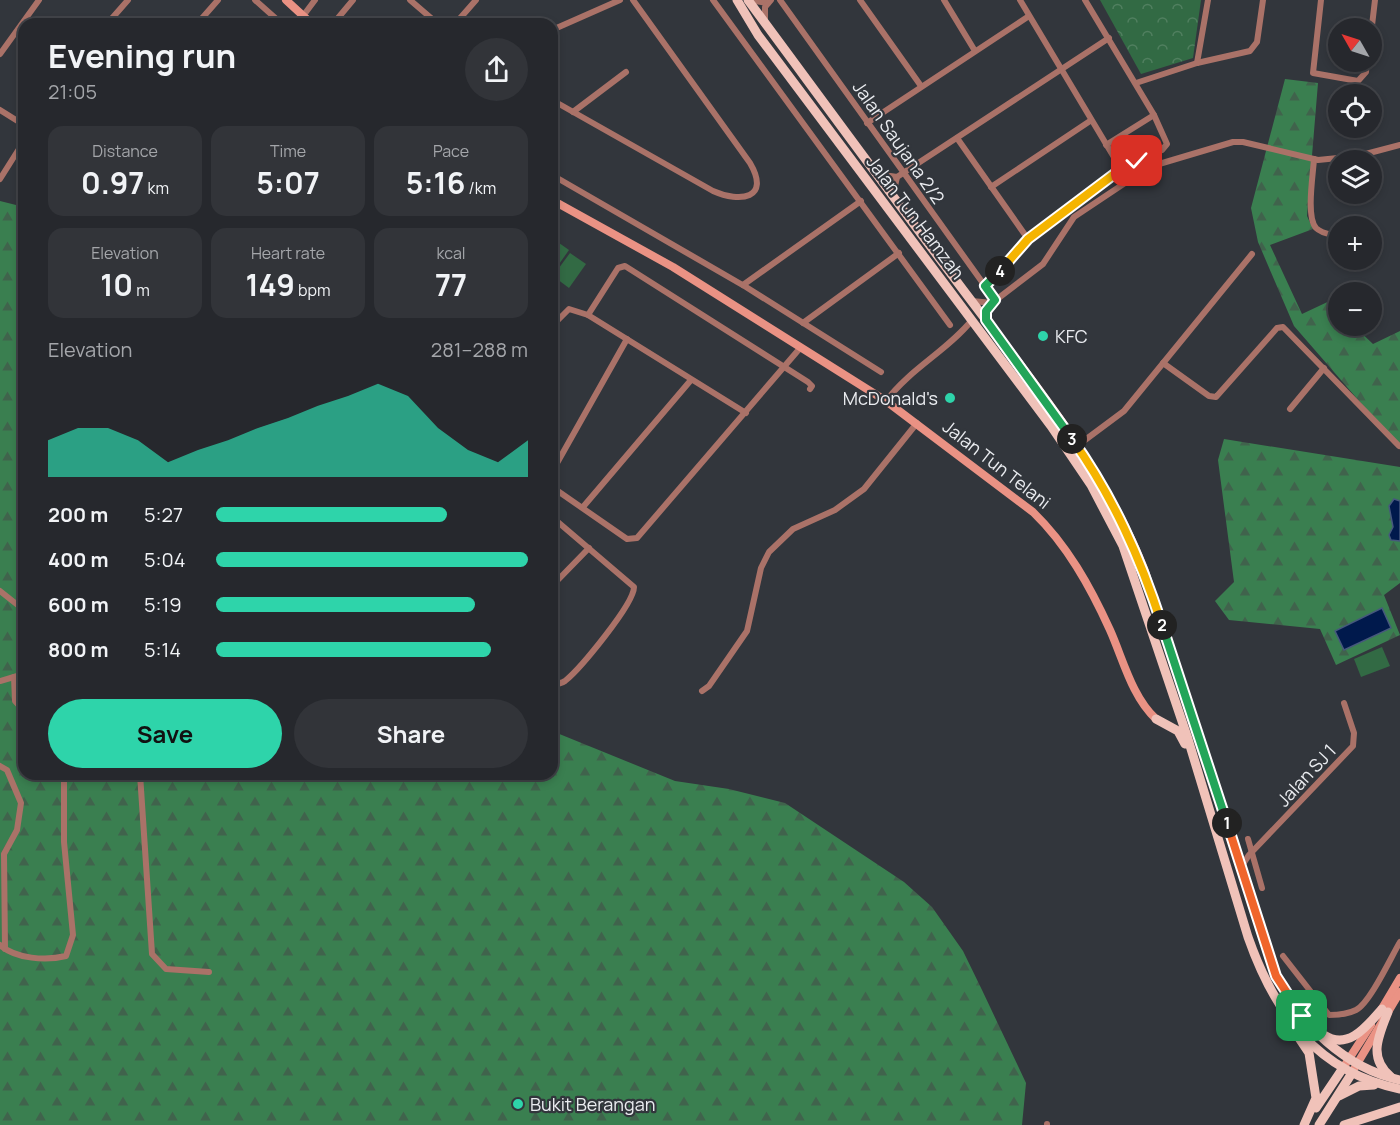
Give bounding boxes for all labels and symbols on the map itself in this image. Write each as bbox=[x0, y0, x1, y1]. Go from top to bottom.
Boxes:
north arrow bbox=[1328, 18, 1382, 72]
street label: Jalan Saujana 2/2 bbox=[848, 76, 950, 208]
pin bbox=[1111, 135, 1162, 186]
street label: Jalan Tun Hamzah bbox=[862, 150, 970, 284]
pin: 4 bbox=[985, 256, 1015, 286]
place label: KFC bbox=[1055, 324, 1088, 348]
marker: KFC bbox=[1036, 329, 1050, 343]
place label: McDonald's bbox=[843, 386, 938, 410]
marker: McDonald's bbox=[943, 391, 957, 405]
street label: Jalan Tun Telani bbox=[938, 414, 1056, 514]
pin: 3 bbox=[1057, 424, 1087, 454]
pin: 2 bbox=[1147, 610, 1177, 640]
street label: Jalan SJ 1 bbox=[1271, 739, 1341, 811]
pin: 1 bbox=[1212, 808, 1242, 838]
pin bbox=[1276, 990, 1327, 1041]
place label: Bukit Berangan bbox=[530, 1092, 655, 1116]
marker: Bukit Berangan bbox=[511, 1097, 525, 1111]

